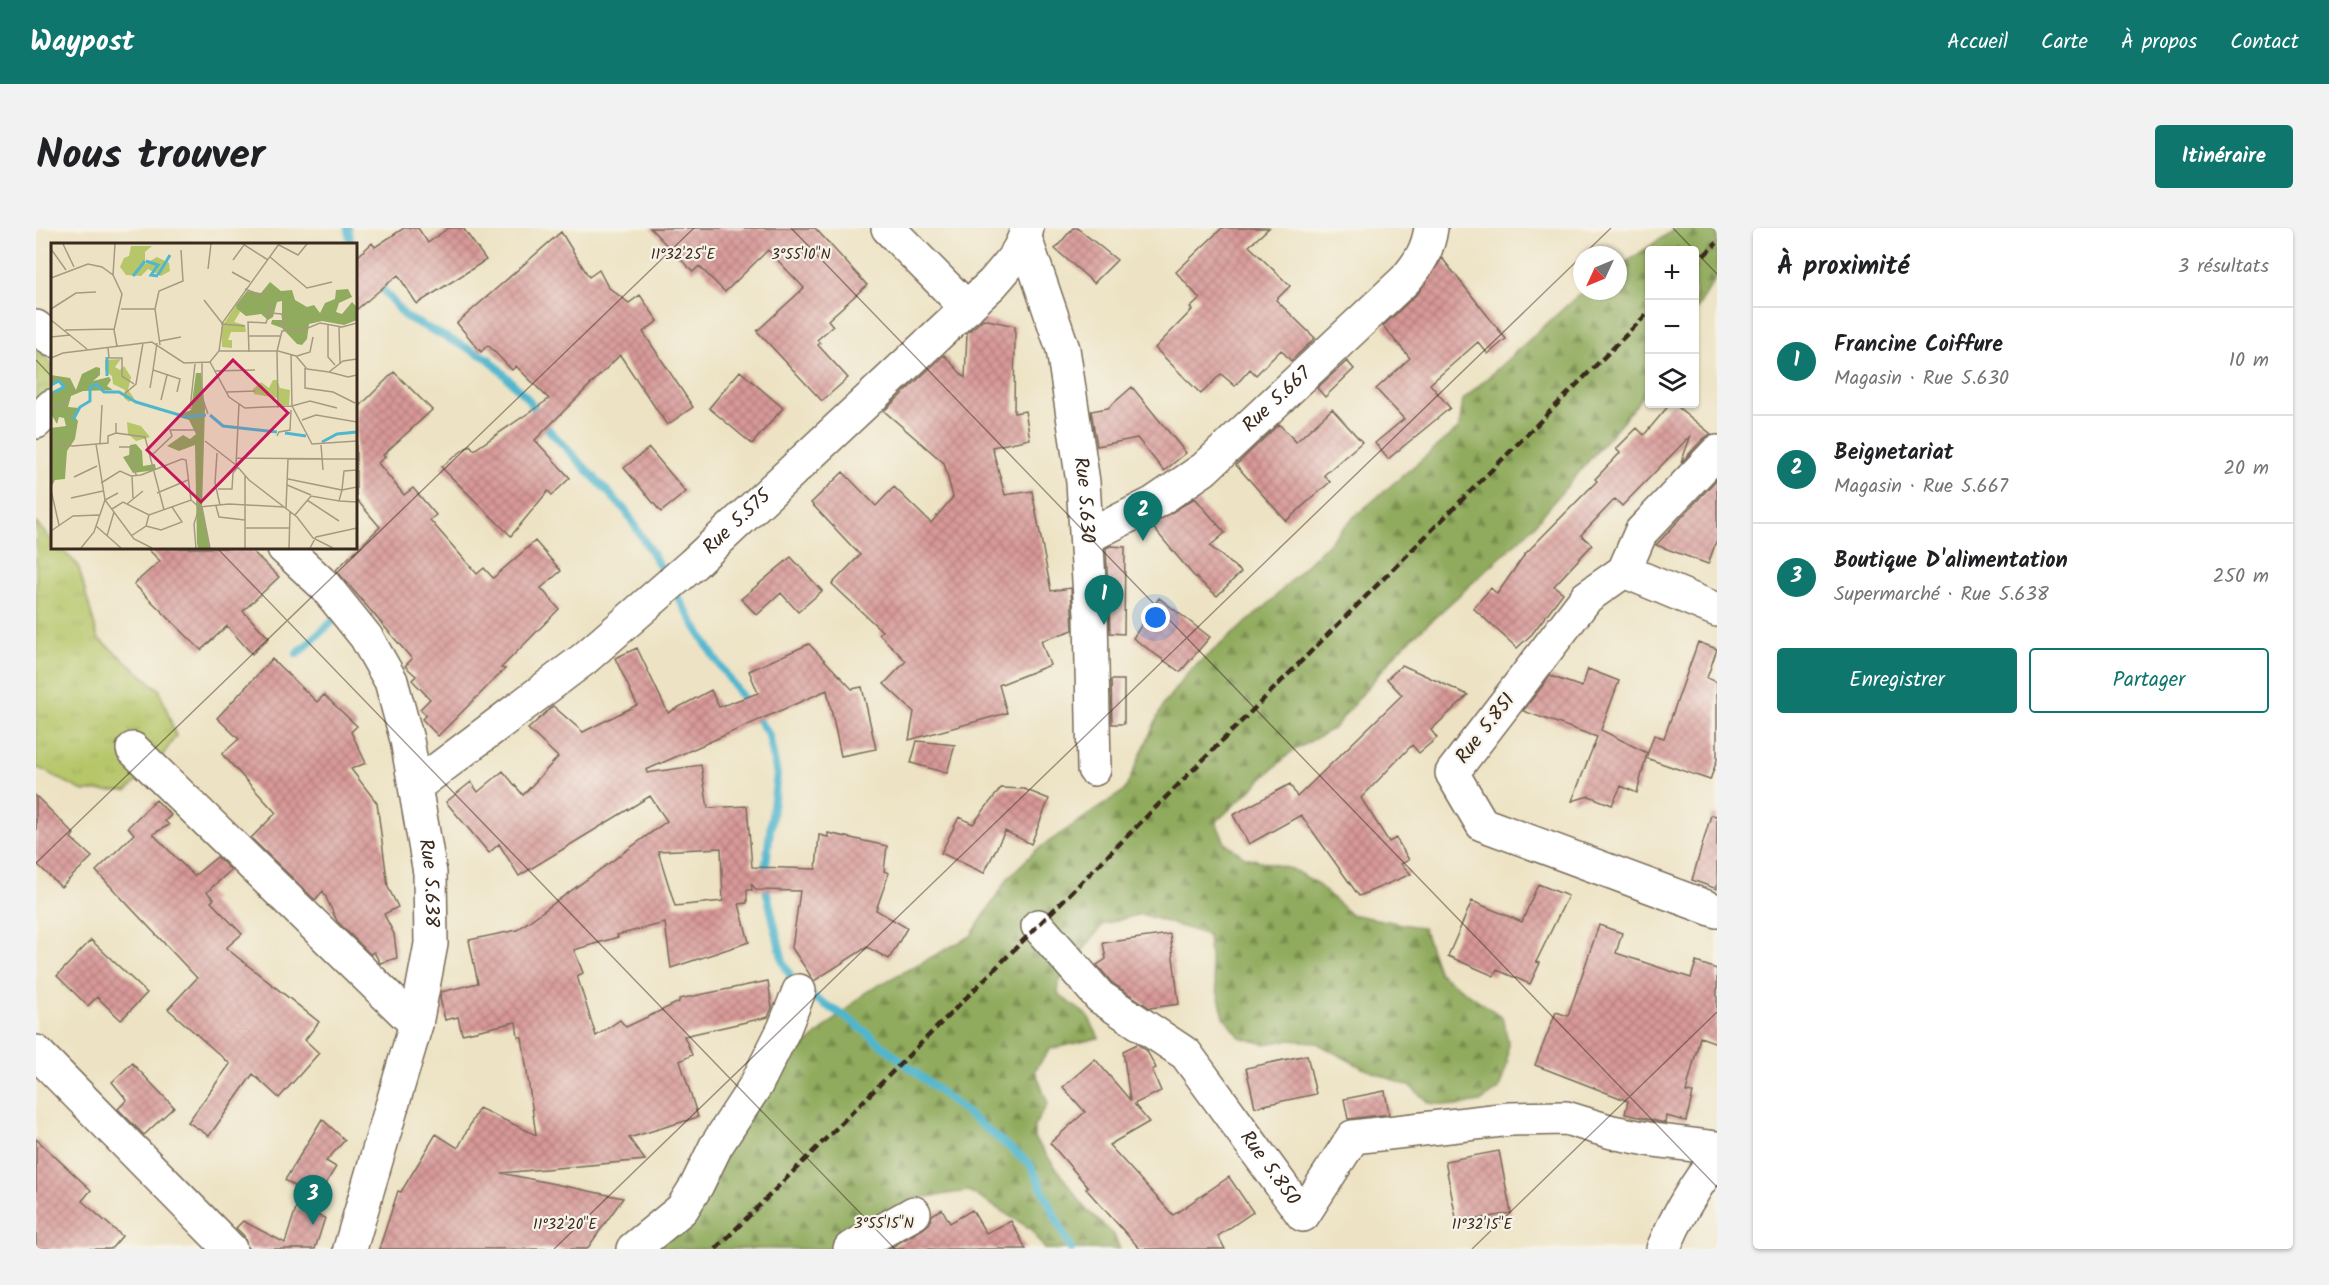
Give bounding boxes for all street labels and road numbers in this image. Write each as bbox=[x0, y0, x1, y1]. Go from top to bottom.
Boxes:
street label: Rue 5.667 bbox=[1235, 359, 1320, 441]
street label: Rue 5.630 bbox=[1063, 455, 1103, 544]
street label: Rue 5.575 bbox=[696, 481, 780, 563]
street label: Rue 5.851 bbox=[1448, 686, 1524, 772]
street label: Rue 5.638 bbox=[408, 837, 447, 928]
street label: Rue 5.850 bbox=[1231, 1124, 1308, 1213]

